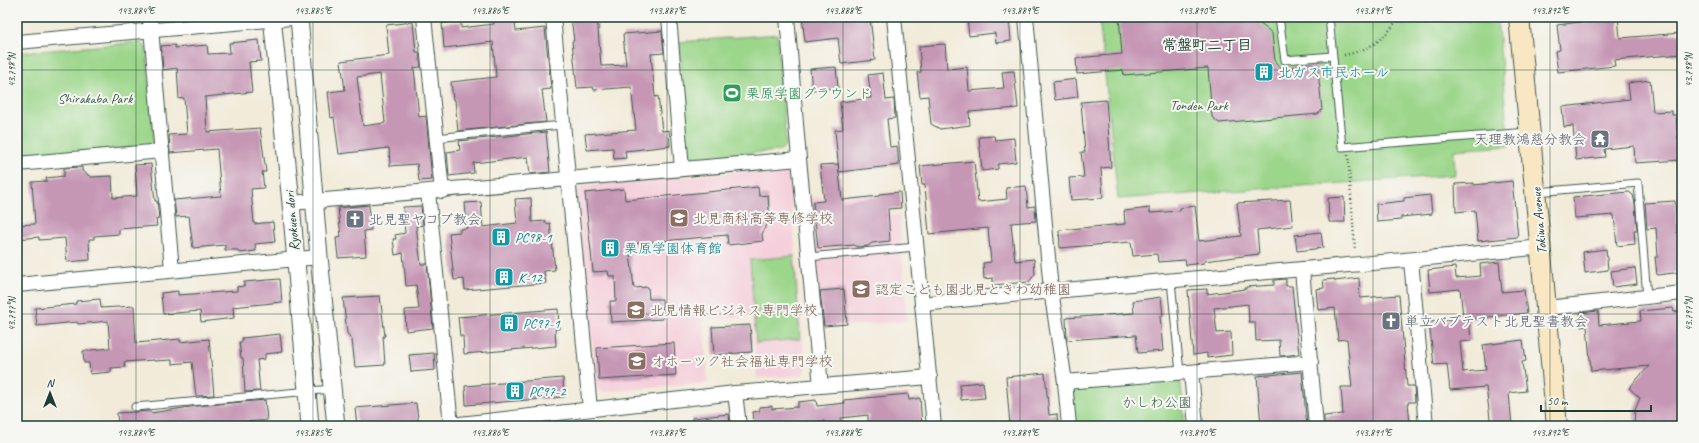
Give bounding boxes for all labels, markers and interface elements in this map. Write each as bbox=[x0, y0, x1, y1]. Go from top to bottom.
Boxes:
text: 143.884°E bbox=[117, 4, 156, 17]
text: 143.885°E bbox=[294, 4, 333, 17]
text: 143.886°E bbox=[471, 4, 510, 17]
text: 143.887°E bbox=[648, 4, 687, 17]
text: 143.888°E bbox=[824, 4, 863, 17]
text: 143.889°E bbox=[1001, 4, 1040, 17]
text: 143.890°E bbox=[1178, 4, 1217, 17]
text: 143.891°E bbox=[1354, 4, 1393, 17]
text: 143.892°E bbox=[1531, 4, 1570, 17]
district label: 常盤町二丁目 bbox=[1162, 36, 1252, 55]
text: 43.798°N bbox=[5, 51, 18, 87]
text: 43.798°N bbox=[1682, 51, 1695, 87]
building icon: 北ガス市民ホール bbox=[1253, 61, 1275, 83]
place label: 北ガス市民ホール bbox=[1278, 64, 1389, 81]
sports icon: 栗原学園グラウンド bbox=[721, 82, 743, 104]
place label: 栗原学園グラウンド bbox=[746, 85, 872, 102]
park label: Shirakaba Park bbox=[58, 90, 133, 107]
park label: Tonden Park bbox=[1170, 97, 1229, 114]
temple icon: 天理教鴻慈分教会 bbox=[1589, 128, 1611, 150]
place label: 天理教鴻慈分教会 bbox=[1474, 131, 1586, 148]
street label: Tokiwa Avenue bbox=[1528, 186, 1550, 255]
street label: Ryokuen dori bbox=[281, 188, 303, 252]
school or university icon: 北見商科高等専修学校 bbox=[668, 207, 690, 229]
church icon: 北見聖ヤコブ教会 bbox=[344, 208, 366, 230]
place label: 北見商科高等専修学校 bbox=[693, 210, 833, 227]
place label: 北見聖ヤコブ教会 bbox=[369, 211, 481, 228]
building icon: PC98-1 bbox=[490, 226, 512, 248]
place label: PC98-1 bbox=[515, 229, 552, 246]
building icon: 栗原学園体育館 bbox=[599, 237, 621, 259]
place label: 栗原学園体育館 bbox=[624, 240, 722, 257]
building icon: K-12 bbox=[493, 266, 515, 288]
place label: K-12 bbox=[518, 269, 544, 286]
school or university icon: 認定こども園北見ときわ幼稚園 bbox=[850, 278, 872, 300]
place label: 認定こども園北見ときわ幼稚園 bbox=[875, 281, 1071, 298]
text: 43.797°N bbox=[5, 295, 18, 331]
text: 43.797°N bbox=[1682, 295, 1695, 331]
school or university icon: 北見情報ビジネス専門学校 bbox=[625, 299, 647, 321]
place label: 北見情報ビジネス専門学校 bbox=[650, 302, 817, 319]
church icon: 単立バプテスト北見聖書教会 bbox=[1380, 310, 1402, 332]
building icon: PC97-1 bbox=[498, 312, 520, 334]
place label: 単立バプテスト北見聖書教会 bbox=[1405, 313, 1588, 330]
place label: PC97-1 bbox=[523, 315, 560, 332]
school or university icon: オホーツク社会福祉専門学校 bbox=[626, 350, 648, 372]
place label: オホーツク社会福祉専門学校 bbox=[651, 353, 833, 370]
north arrow bbox=[30, 373, 70, 413]
text: N bbox=[47, 376, 56, 390]
building icon: PC97-2 bbox=[504, 380, 526, 402]
place label: PC97-2 bbox=[529, 383, 567, 400]
scale bar bbox=[1541, 387, 1651, 413]
text: 50 m bbox=[1547, 393, 1569, 409]
park label: かしわ公園 bbox=[1122, 394, 1192, 411]
text: 143.884°E bbox=[117, 426, 156, 439]
text: 143.885°E bbox=[294, 426, 333, 439]
text: 143.886°E bbox=[471, 426, 510, 439]
text: 143.887°E bbox=[648, 426, 687, 439]
text: 143.888°E bbox=[824, 426, 863, 439]
text: 143.889°E bbox=[1001, 426, 1040, 439]
text: 143.890°E bbox=[1178, 426, 1217, 439]
text: 143.891°E bbox=[1354, 426, 1393, 439]
text: 143.892°E bbox=[1531, 426, 1570, 439]

